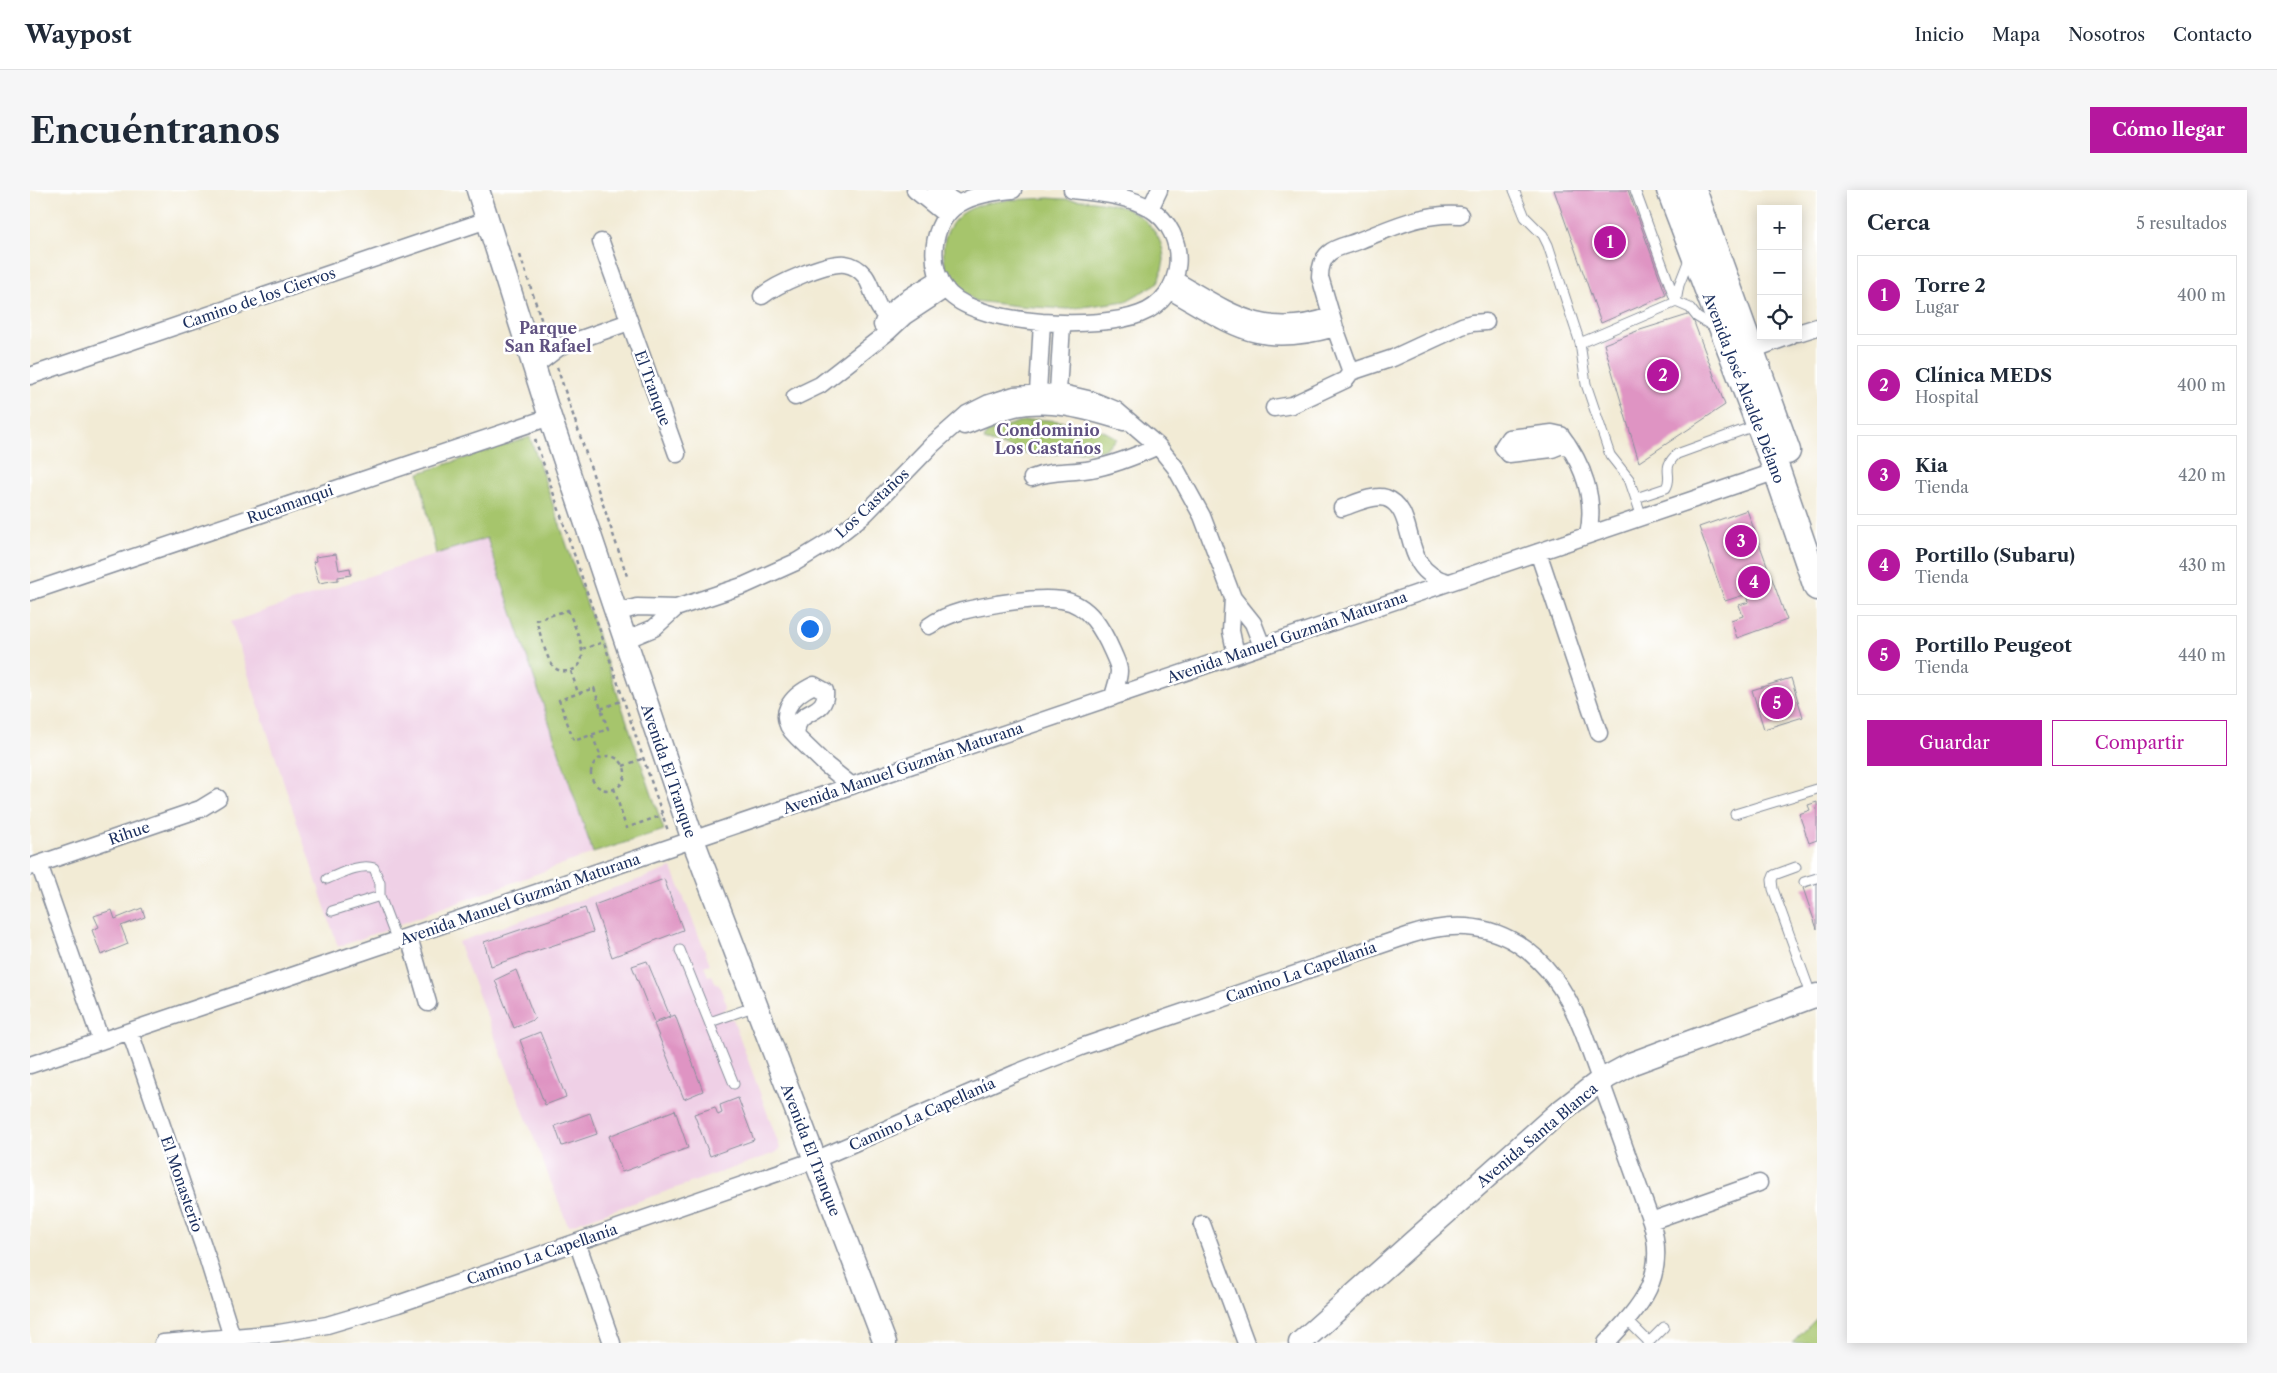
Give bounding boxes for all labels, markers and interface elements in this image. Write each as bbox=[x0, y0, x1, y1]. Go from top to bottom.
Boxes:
text: Waypost bbox=[25, 20, 132, 49]
text: Inicio bbox=[1915, 24, 1964, 46]
text: Mapa bbox=[1992, 24, 2040, 46]
text: Nosotros bbox=[2068, 24, 2145, 46]
text: Contacto bbox=[2173, 24, 2252, 46]
button: Cómo llegar bbox=[2090, 107, 2247, 153]
text: Encuéntranos bbox=[30, 109, 280, 152]
map controls bbox=[1757, 205, 1802, 340]
button: + bbox=[1757, 205, 1802, 250]
text: Cerca bbox=[1867, 210, 1930, 235]
text: 5 resultados bbox=[2136, 213, 2227, 233]
pin: 1 bbox=[1594, 223, 1626, 261]
button: − bbox=[1757, 250, 1802, 295]
street label: Camino de los Ciervos bbox=[180, 263, 338, 333]
text: Torre 2 bbox=[1915, 274, 1986, 297]
text: 1 bbox=[1880, 285, 1888, 305]
text: 400 m bbox=[2177, 285, 2226, 305]
street label: Avenida José Alcalde Délano bbox=[1698, 289, 1789, 486]
button: locate bbox=[1757, 295, 1802, 340]
text: Lugar bbox=[1915, 297, 1959, 317]
district label: Parque San Rafael bbox=[504, 318, 592, 356]
street label: El Tranque bbox=[631, 348, 675, 428]
pin: 2 bbox=[1647, 356, 1679, 394]
text: Clínica MEDS bbox=[1915, 364, 2052, 387]
text: 2 bbox=[1879, 375, 1889, 395]
text: 400 m bbox=[2177, 375, 2226, 395]
text: Hospital bbox=[1915, 387, 1979, 407]
district label: Condominio Los Castaños bbox=[995, 420, 1101, 458]
text: Kia bbox=[1915, 454, 1948, 477]
street label: Los Castaños bbox=[831, 464, 913, 542]
text: 3 bbox=[1879, 465, 1889, 485]
text: 420 m bbox=[2178, 465, 2226, 485]
text: Tienda bbox=[1915, 477, 1969, 497]
street label: Rucamanqui bbox=[244, 480, 336, 528]
pin: 3 bbox=[1725, 522, 1757, 560]
text: Portillo (Subaru) bbox=[1915, 544, 2075, 567]
text: 4 bbox=[1879, 555, 1889, 575]
text: 430 m bbox=[2179, 555, 2226, 575]
pin: 4 bbox=[1738, 563, 1770, 601]
text: Tienda bbox=[1915, 567, 1969, 587]
street label: Avenida Manuel Guzmán Maturana bbox=[1163, 587, 1410, 687]
your location bbox=[797, 616, 823, 642]
text: Portillo Peugeot bbox=[1915, 634, 2072, 657]
text: 5 bbox=[1880, 645, 1888, 665]
text: 440 m bbox=[2178, 645, 2226, 665]
text: Tienda bbox=[1915, 657, 1969, 677]
pin: 5 bbox=[1761, 684, 1793, 722]
street label: Avenida El Tranque bbox=[637, 701, 701, 840]
street label: Avenida Manuel Guzmán Maturana bbox=[779, 718, 1026, 818]
button: Guardar bbox=[1867, 720, 2042, 766]
button: Compartir bbox=[2052, 720, 2227, 766]
street label: Rihue bbox=[106, 817, 152, 849]
street label: Avenida Manuel Guzmán Maturana bbox=[396, 849, 643, 949]
street label: Camino La Capellanía bbox=[1223, 937, 1379, 1007]
street label: Camino La Capellanía bbox=[846, 1073, 998, 1155]
street label: Avenida Santa Blanca bbox=[1472, 1079, 1601, 1192]
street label: Avenida El Tranque bbox=[777, 1080, 845, 1219]
street label: El Monasterio bbox=[157, 1133, 207, 1235]
street label: Camino La Capellanía bbox=[464, 1219, 620, 1289]

